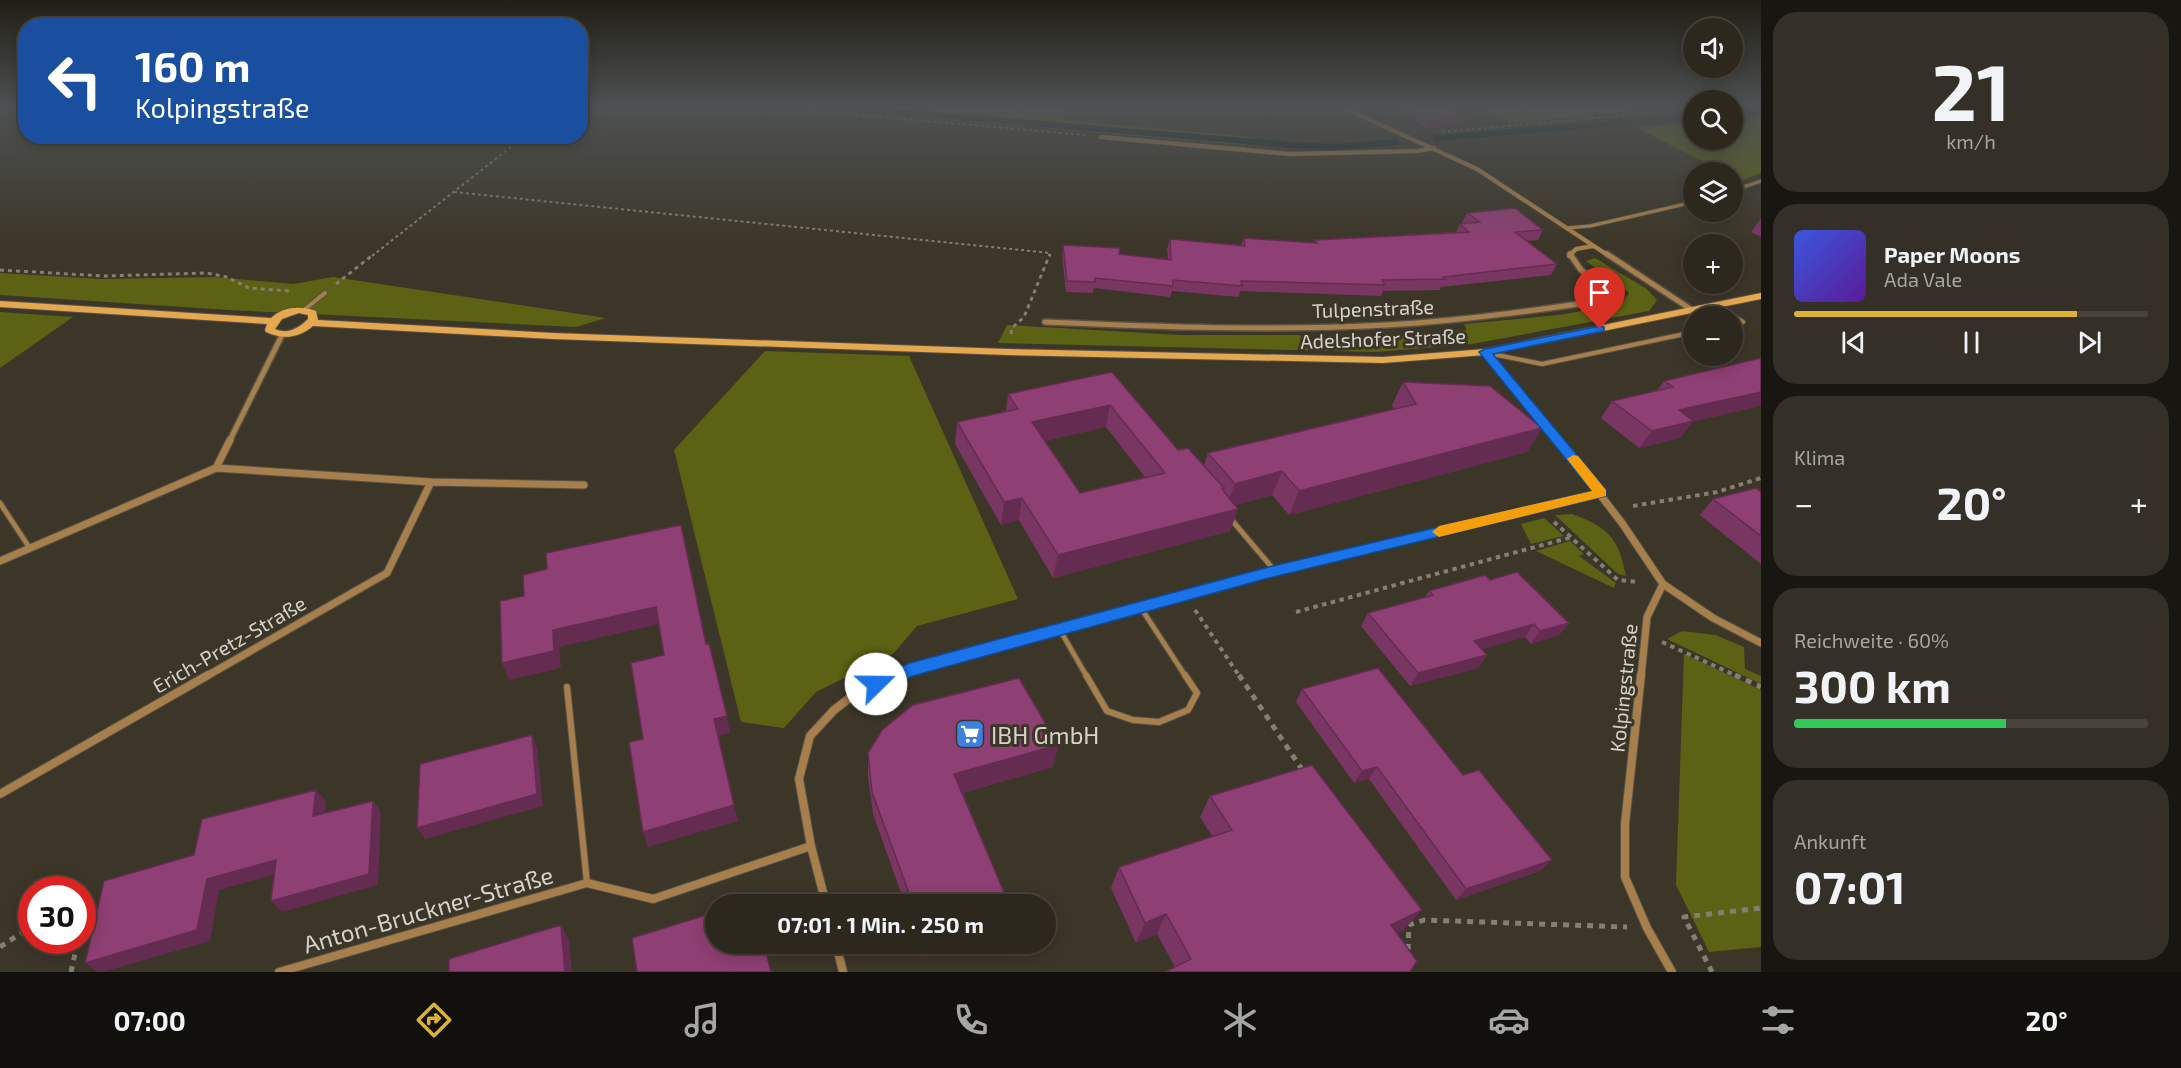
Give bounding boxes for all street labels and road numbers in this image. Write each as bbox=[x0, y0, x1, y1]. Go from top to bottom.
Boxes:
street label: Tulpenstraße bbox=[1312, 294, 1434, 322]
street label: Adelshofer Straße bbox=[1300, 323, 1466, 353]
street label: Erich-Pretz-Straße bbox=[148, 590, 310, 698]
street label: Kolpingstraße bbox=[1604, 622, 1642, 754]
street label: Anton-Bruckner-Straße bbox=[300, 859, 556, 959]

